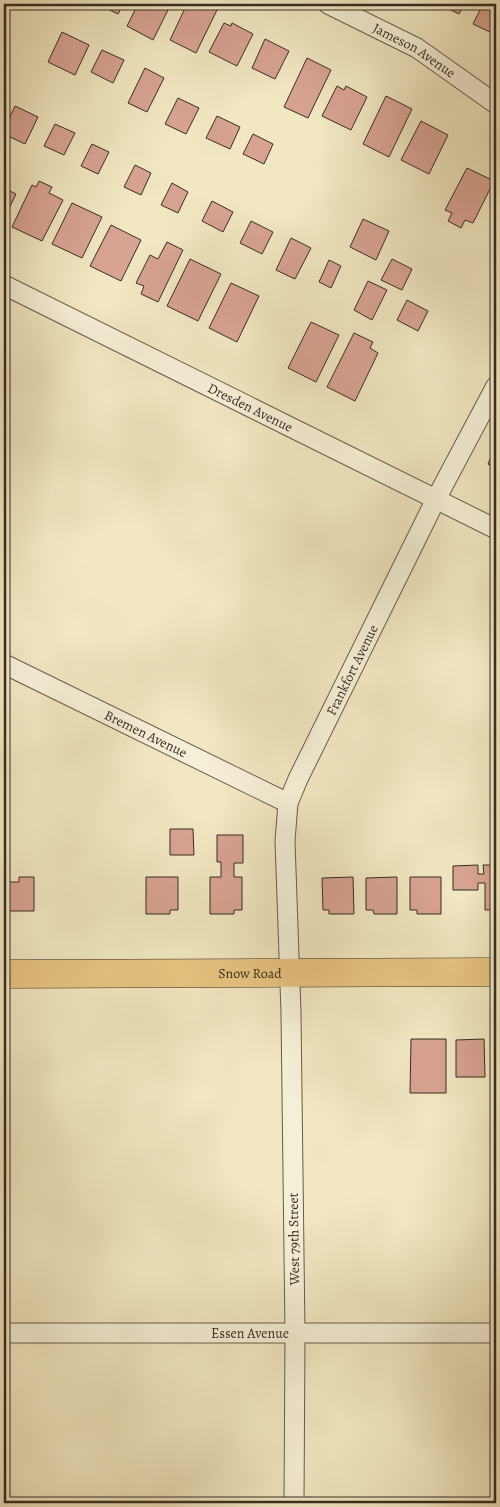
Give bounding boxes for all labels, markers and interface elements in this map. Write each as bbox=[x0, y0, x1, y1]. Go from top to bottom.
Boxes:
street label: Jameson Avenue bbox=[370, 18, 460, 82]
street label: Dresden Avenue bbox=[204, 378, 296, 436]
street label: Frankfort Avenue bbox=[321, 621, 382, 718]
street label: Bremen Avenue bbox=[101, 705, 190, 762]
street label: Snow Road bbox=[218, 963, 282, 983]
street label: West 79th Street bbox=[284, 1192, 304, 1287]
street label: Essen Avenue bbox=[211, 1324, 289, 1343]

